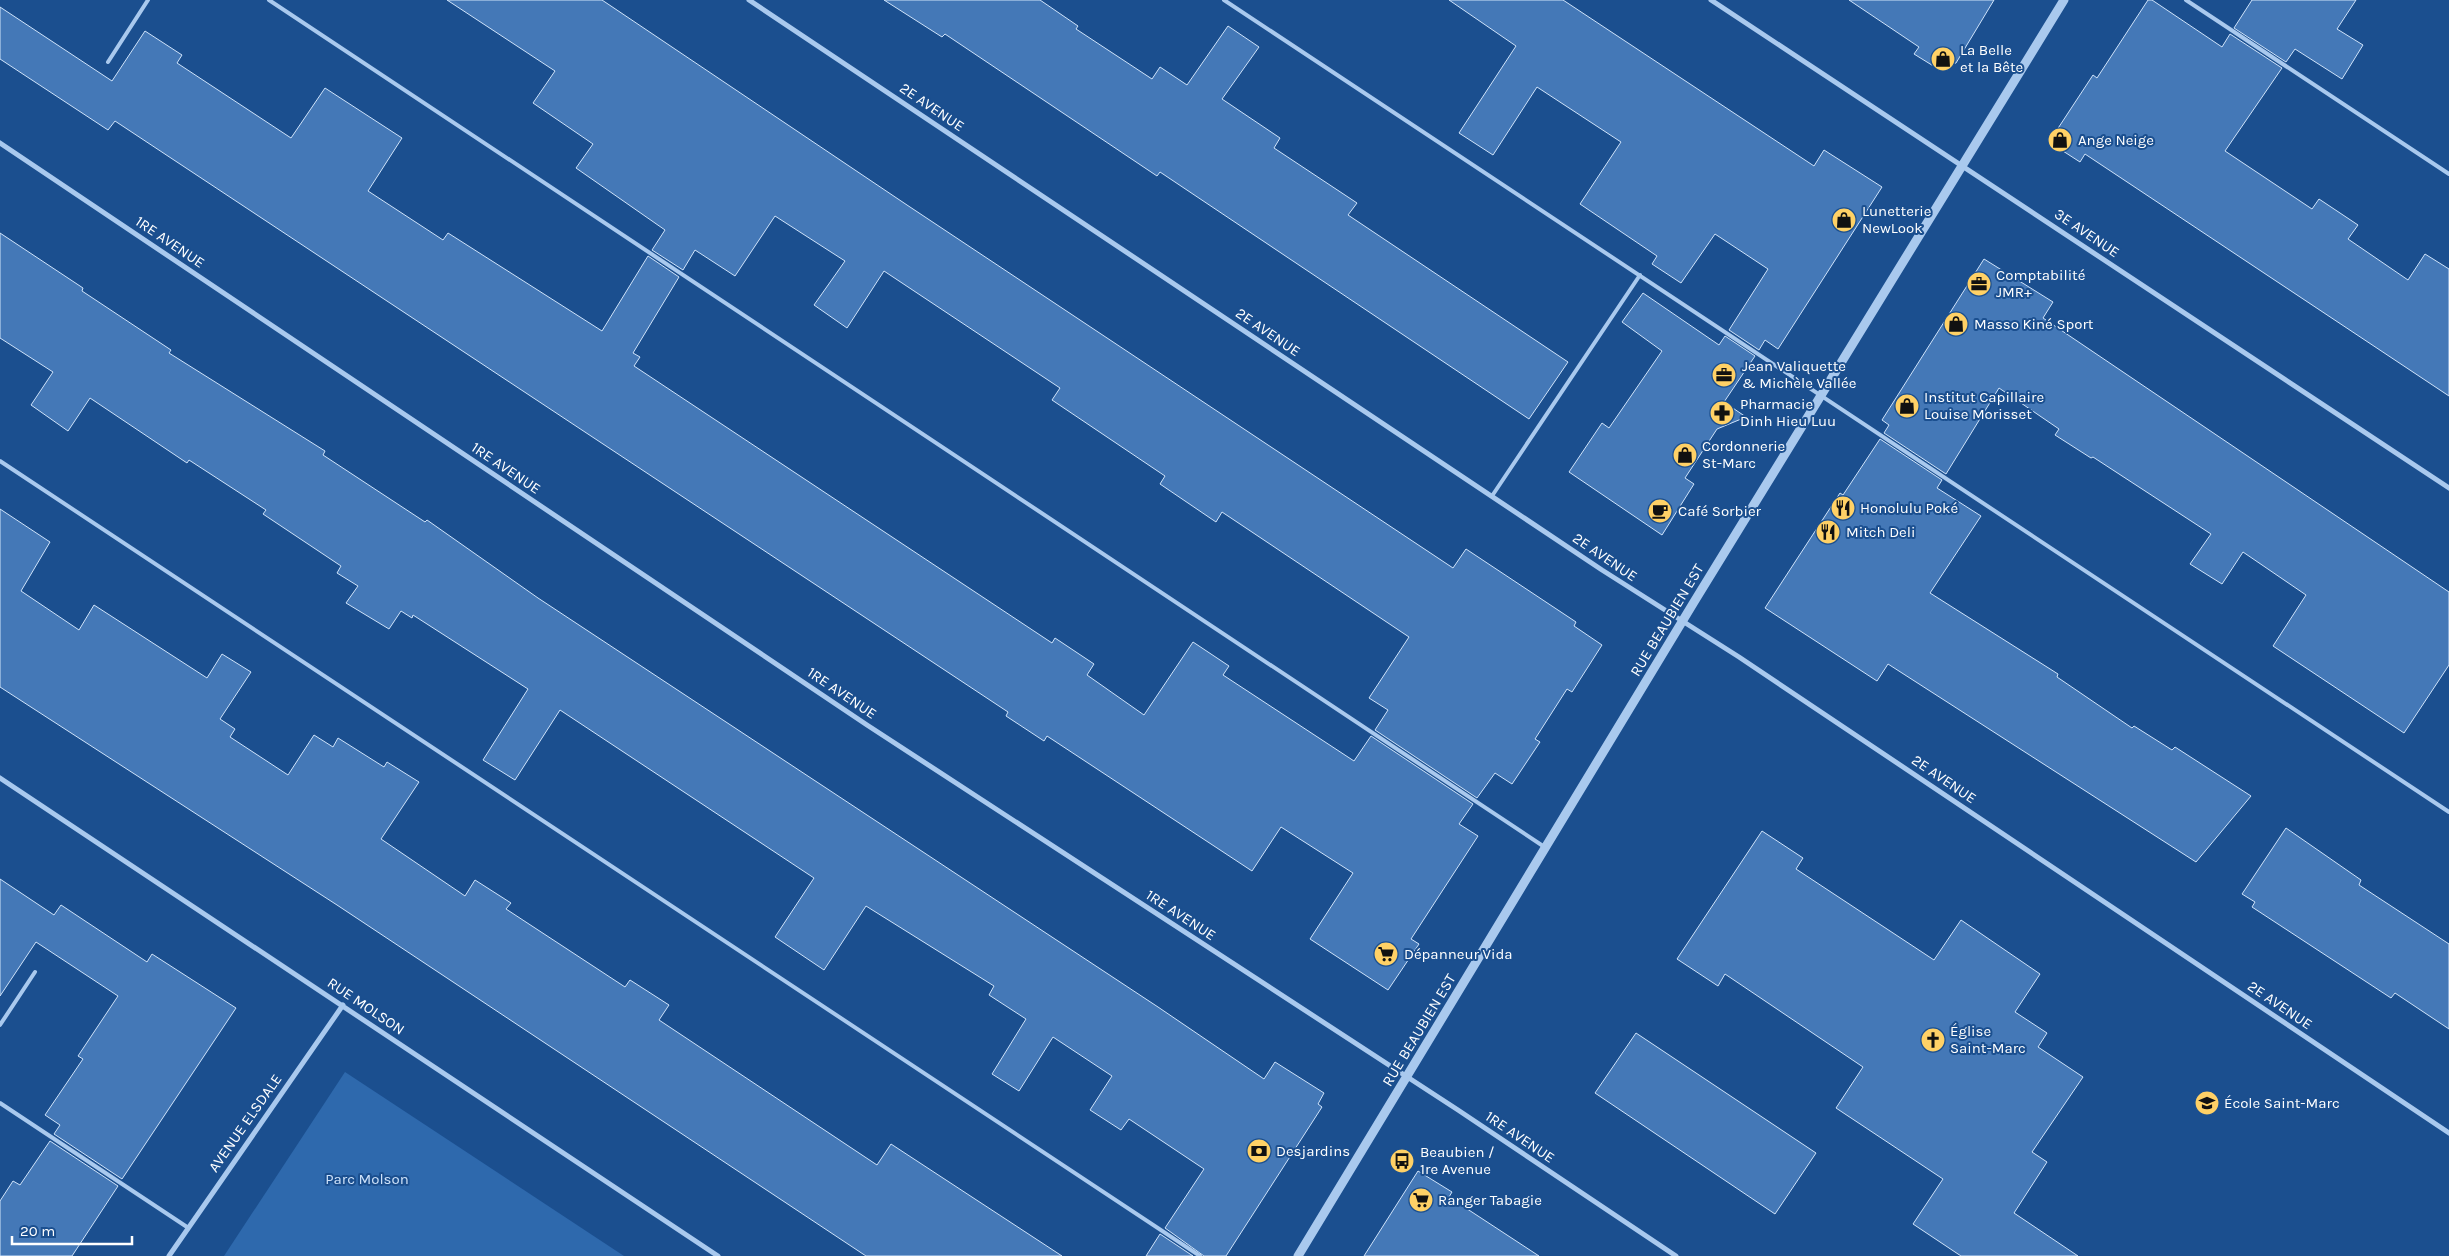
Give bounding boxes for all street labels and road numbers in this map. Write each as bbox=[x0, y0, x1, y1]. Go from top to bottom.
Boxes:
street label: 2E AVENUE bbox=[896, 79, 968, 135]
street label: 3E AVENUE bbox=[2051, 205, 2123, 261]
street label: 1RE AVENUE bbox=[132, 212, 208, 272]
street label: 2E AVENUE bbox=[1232, 304, 1304, 360]
street label: 1RE AVENUE bbox=[468, 438, 544, 498]
street label: 2E AVENUE bbox=[1569, 529, 1641, 585]
street label: RUE BEAUBIEN EST bbox=[1626, 560, 1708, 679]
street label: 1RE AVENUE bbox=[804, 663, 880, 723]
street label: 2E AVENUE bbox=[1908, 751, 1980, 807]
street label: 1RE AVENUE bbox=[1143, 886, 1219, 944]
street label: RUE BEAUBIEN EST bbox=[1378, 970, 1460, 1089]
street label: RUE MOLSON bbox=[324, 974, 408, 1038]
street label: 2E AVENUE bbox=[2244, 977, 2316, 1033]
street label: AVENUE ELSDALE bbox=[204, 1070, 286, 1176]
street label: 1RE AVENUE bbox=[1482, 1107, 1558, 1167]

